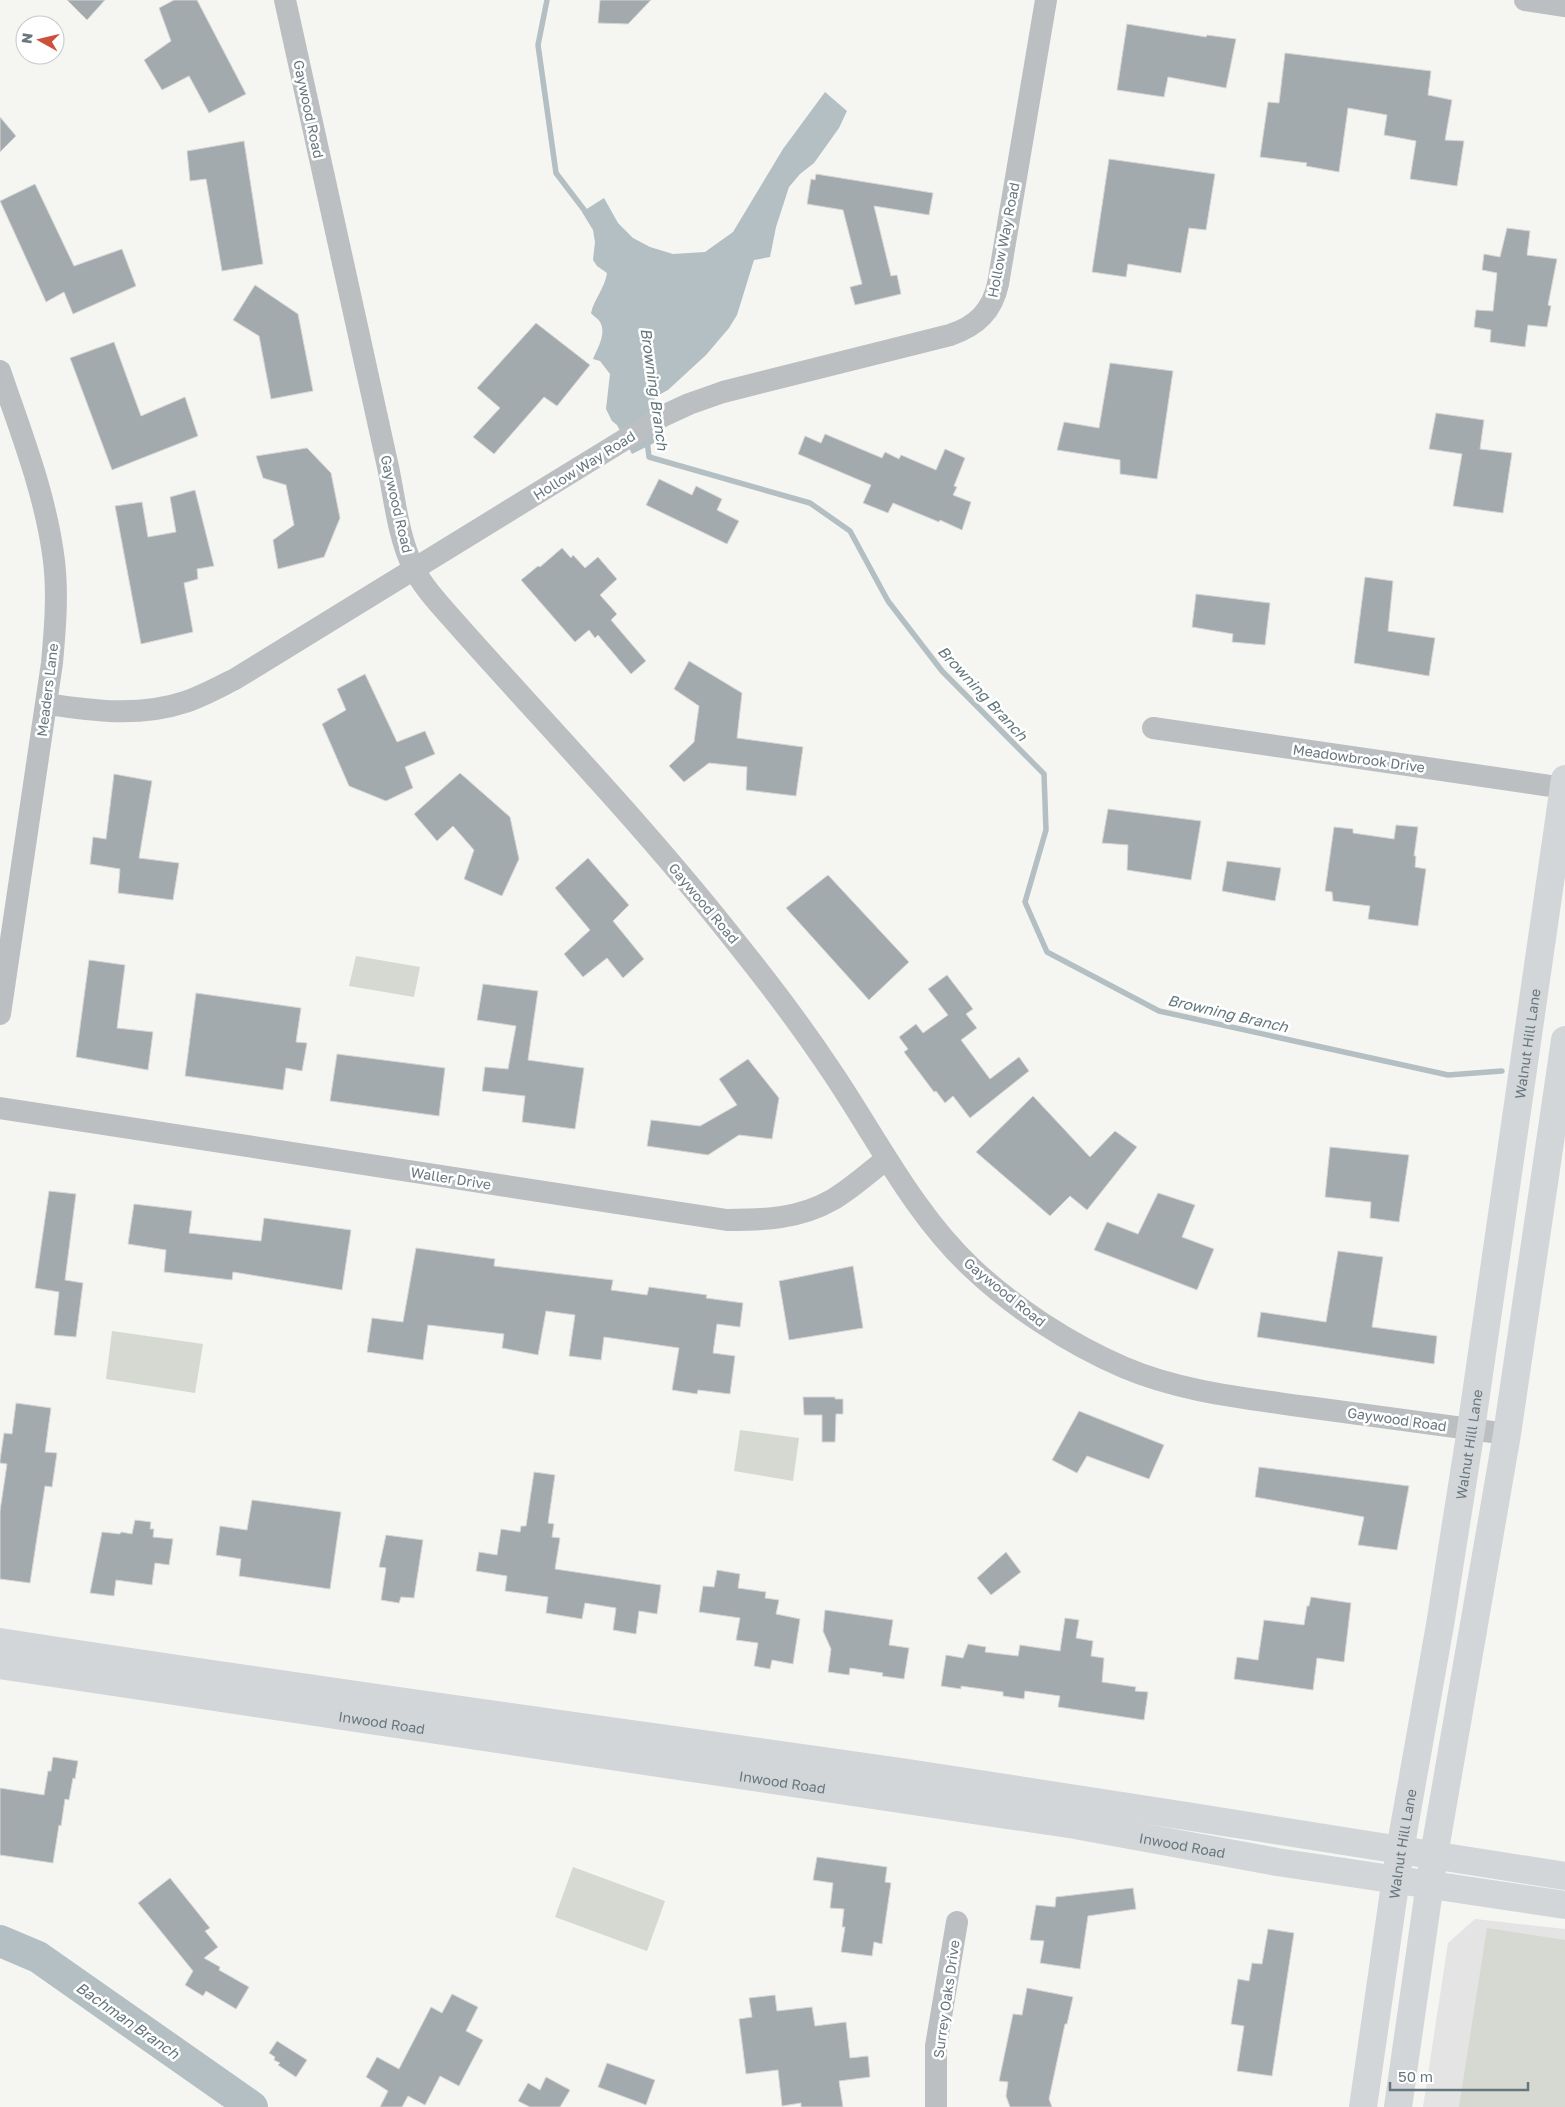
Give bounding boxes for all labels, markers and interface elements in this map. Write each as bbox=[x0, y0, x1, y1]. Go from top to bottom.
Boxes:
north arrow bbox=[15, 15, 65, 65]
text: N bbox=[17, 32, 36, 45]
street label: Gaywood Road bbox=[290, 58, 328, 160]
street label: Hollow Way Road bbox=[983, 181, 1023, 299]
water label: Browning Branch bbox=[637, 327, 673, 452]
street label: Hollow Way Road bbox=[530, 427, 638, 503]
street label: Gaywood Road bbox=[377, 453, 417, 555]
street label: Meaders Lane bbox=[33, 642, 61, 738]
water label: Browning Branch bbox=[934, 642, 1032, 745]
street label: Meadowbrook Drive bbox=[1292, 740, 1426, 776]
street label: Gaywood Road bbox=[665, 859, 743, 947]
street label: Walnut Hill Lane bbox=[1510, 987, 1543, 1100]
water label: Browning Branch bbox=[1166, 990, 1291, 1037]
street label: Waller Drive bbox=[409, 1163, 493, 1193]
street label: Gaywood Road bbox=[961, 1254, 1049, 1330]
street label: Walnut Hill Lane bbox=[1451, 1388, 1485, 1501]
street label: Gaywood Road bbox=[1346, 1404, 1448, 1434]
street label: Inwood Road bbox=[337, 1707, 426, 1737]
street label: Inwood Road bbox=[738, 1767, 827, 1796]
street label: Walnut Hill Lane bbox=[1385, 1788, 1419, 1900]
street label: Inwood Road bbox=[1138, 1828, 1227, 1861]
street label: Surrey Oaks Drive bbox=[929, 1939, 963, 2059]
water label: Bachman Branch bbox=[73, 1978, 184, 2063]
scale bar bbox=[1390, 2060, 1528, 2092]
text: 50 m bbox=[1398, 2067, 1433, 2085]

